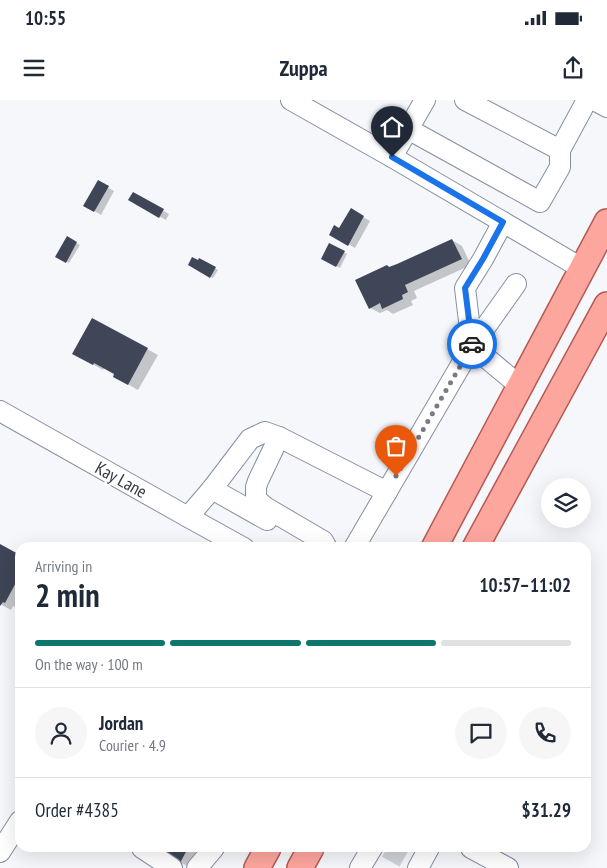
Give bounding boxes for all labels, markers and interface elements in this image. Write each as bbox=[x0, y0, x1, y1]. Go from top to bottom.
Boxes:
text: 10:55 bbox=[25, 6, 66, 30]
icon: menu bbox=[20, 54, 48, 82]
text: Zuppa bbox=[279, 54, 328, 82]
icon: share bbox=[559, 54, 587, 82]
pin bbox=[371, 106, 413, 157]
icon: home bbox=[378, 113, 406, 141]
courier bbox=[447, 319, 497, 369]
icon: car bbox=[458, 330, 486, 358]
pin bbox=[375, 425, 417, 476]
icon: bag bbox=[382, 432, 410, 460]
street label: Kay Lane bbox=[91, 456, 151, 503]
map controls bbox=[541, 478, 591, 528]
button: layers bbox=[541, 478, 591, 528]
text: Arriving in bbox=[35, 556, 92, 576]
text: 10:57–11:02 bbox=[479, 573, 571, 597]
text: 2 min bbox=[35, 574, 100, 616]
text: On the way · 100 m bbox=[35, 654, 143, 674]
button: person bbox=[35, 707, 87, 759]
button: chat bbox=[455, 707, 507, 759]
button: phone bbox=[519, 707, 571, 759]
text: Jordan bbox=[99, 711, 143, 735]
text: Courier · 4.9 bbox=[99, 735, 166, 755]
text: Order #4385 bbox=[35, 798, 119, 822]
text: $31.29 bbox=[522, 798, 571, 822]

